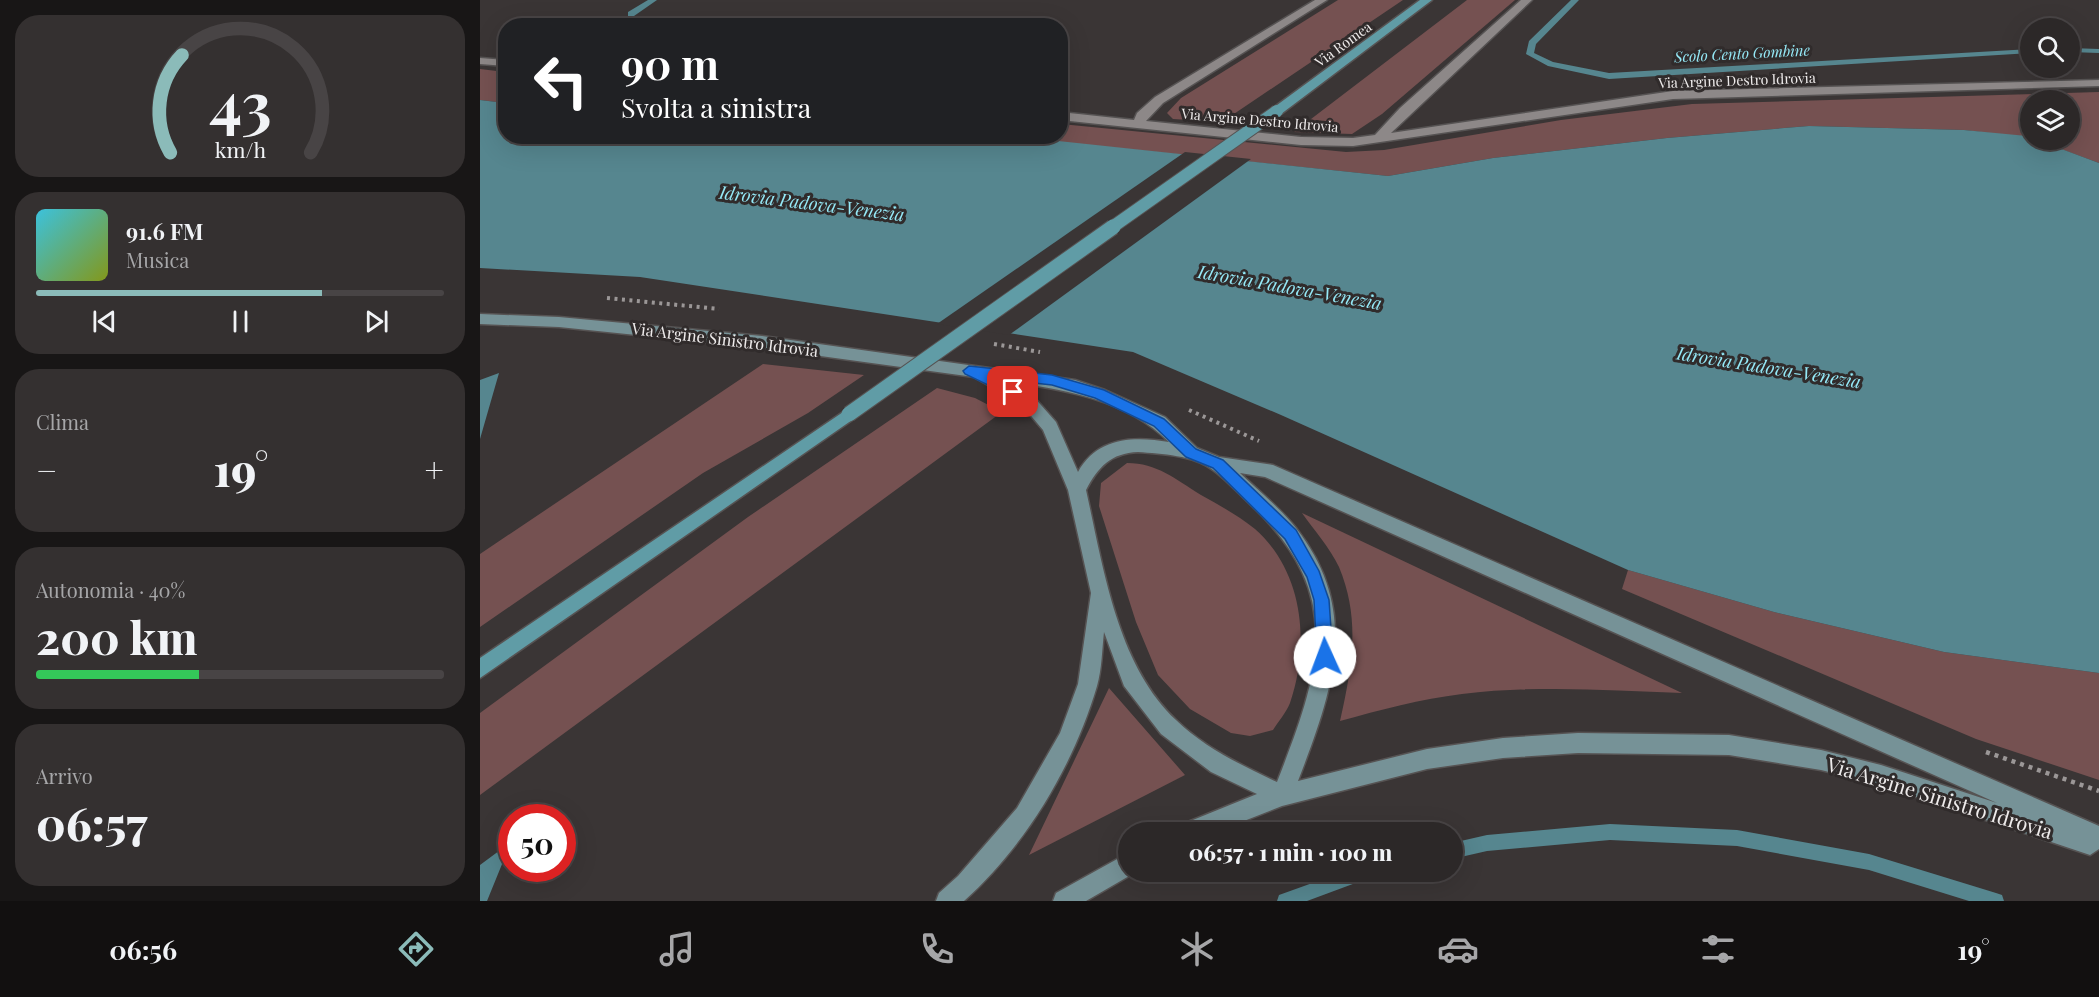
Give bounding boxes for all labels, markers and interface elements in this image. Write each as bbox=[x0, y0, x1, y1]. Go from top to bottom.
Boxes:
street label: Via Romea bbox=[1310, 17, 1375, 72]
map controls bbox=[2020, 18, 2080, 150]
button: search bbox=[2020, 18, 2080, 78]
text: 90 m bbox=[621, 35, 719, 91]
water label: Scolo Cento Gombine bbox=[1673, 39, 1811, 67]
icon: left bbox=[522, 42, 600, 120]
text: 43 bbox=[209, 59, 271, 143]
street label: Via Argine Destro Idrovia bbox=[1657, 68, 1816, 92]
text: Svolta a sinistra bbox=[621, 89, 811, 125]
button: layers bbox=[2020, 90, 2080, 150]
street label: Via Argine Destro Idrovia bbox=[1180, 104, 1339, 136]
text: km/h bbox=[214, 135, 266, 163]
water label: Idrovia Padova-Venezia bbox=[717, 180, 906, 226]
text: 91.6 FM bbox=[126, 216, 203, 246]
text: Musica bbox=[126, 246, 189, 273]
water label: Idrovia Padova-Venezia bbox=[1195, 259, 1384, 315]
icon: previous bbox=[88, 305, 121, 338]
icon: pause bbox=[224, 305, 257, 338]
icon: next bbox=[360, 305, 393, 338]
street label: Via Argine Sinistro Idrovia bbox=[630, 317, 820, 361]
water label: Idrovia Padova-Venezia bbox=[1674, 340, 1863, 393]
pin bbox=[987, 366, 1038, 417]
icon: arrive bbox=[996, 375, 1029, 408]
text: Clima bbox=[36, 408, 89, 435]
text: 19° bbox=[214, 438, 268, 498]
text: − bbox=[36, 447, 57, 491]
text: + bbox=[425, 447, 444, 491]
text: Autonomia · 40% bbox=[36, 576, 185, 603]
text: 200 km bbox=[36, 606, 197, 666]
position arrow bbox=[1293, 625, 1357, 689]
street label: Via Argine Sinistro Idrovia bbox=[1823, 749, 2056, 844]
text: Arrivo bbox=[36, 762, 93, 789]
text: 06:57 bbox=[36, 792, 148, 852]
speed limit sign: 50 bbox=[498, 804, 576, 882]
text: 06:57 · 1 min · 100 m bbox=[1189, 837, 1392, 867]
icon: directions bbox=[395, 928, 437, 970]
icon: music bbox=[656, 928, 698, 970]
icon: phone bbox=[916, 928, 958, 970]
icon: climate bbox=[1176, 928, 1218, 970]
icon: car bbox=[1437, 928, 1479, 970]
icon: filters bbox=[1697, 928, 1739, 970]
text: 06:56 bbox=[109, 931, 177, 967]
text: 19° bbox=[1957, 931, 1990, 967]

